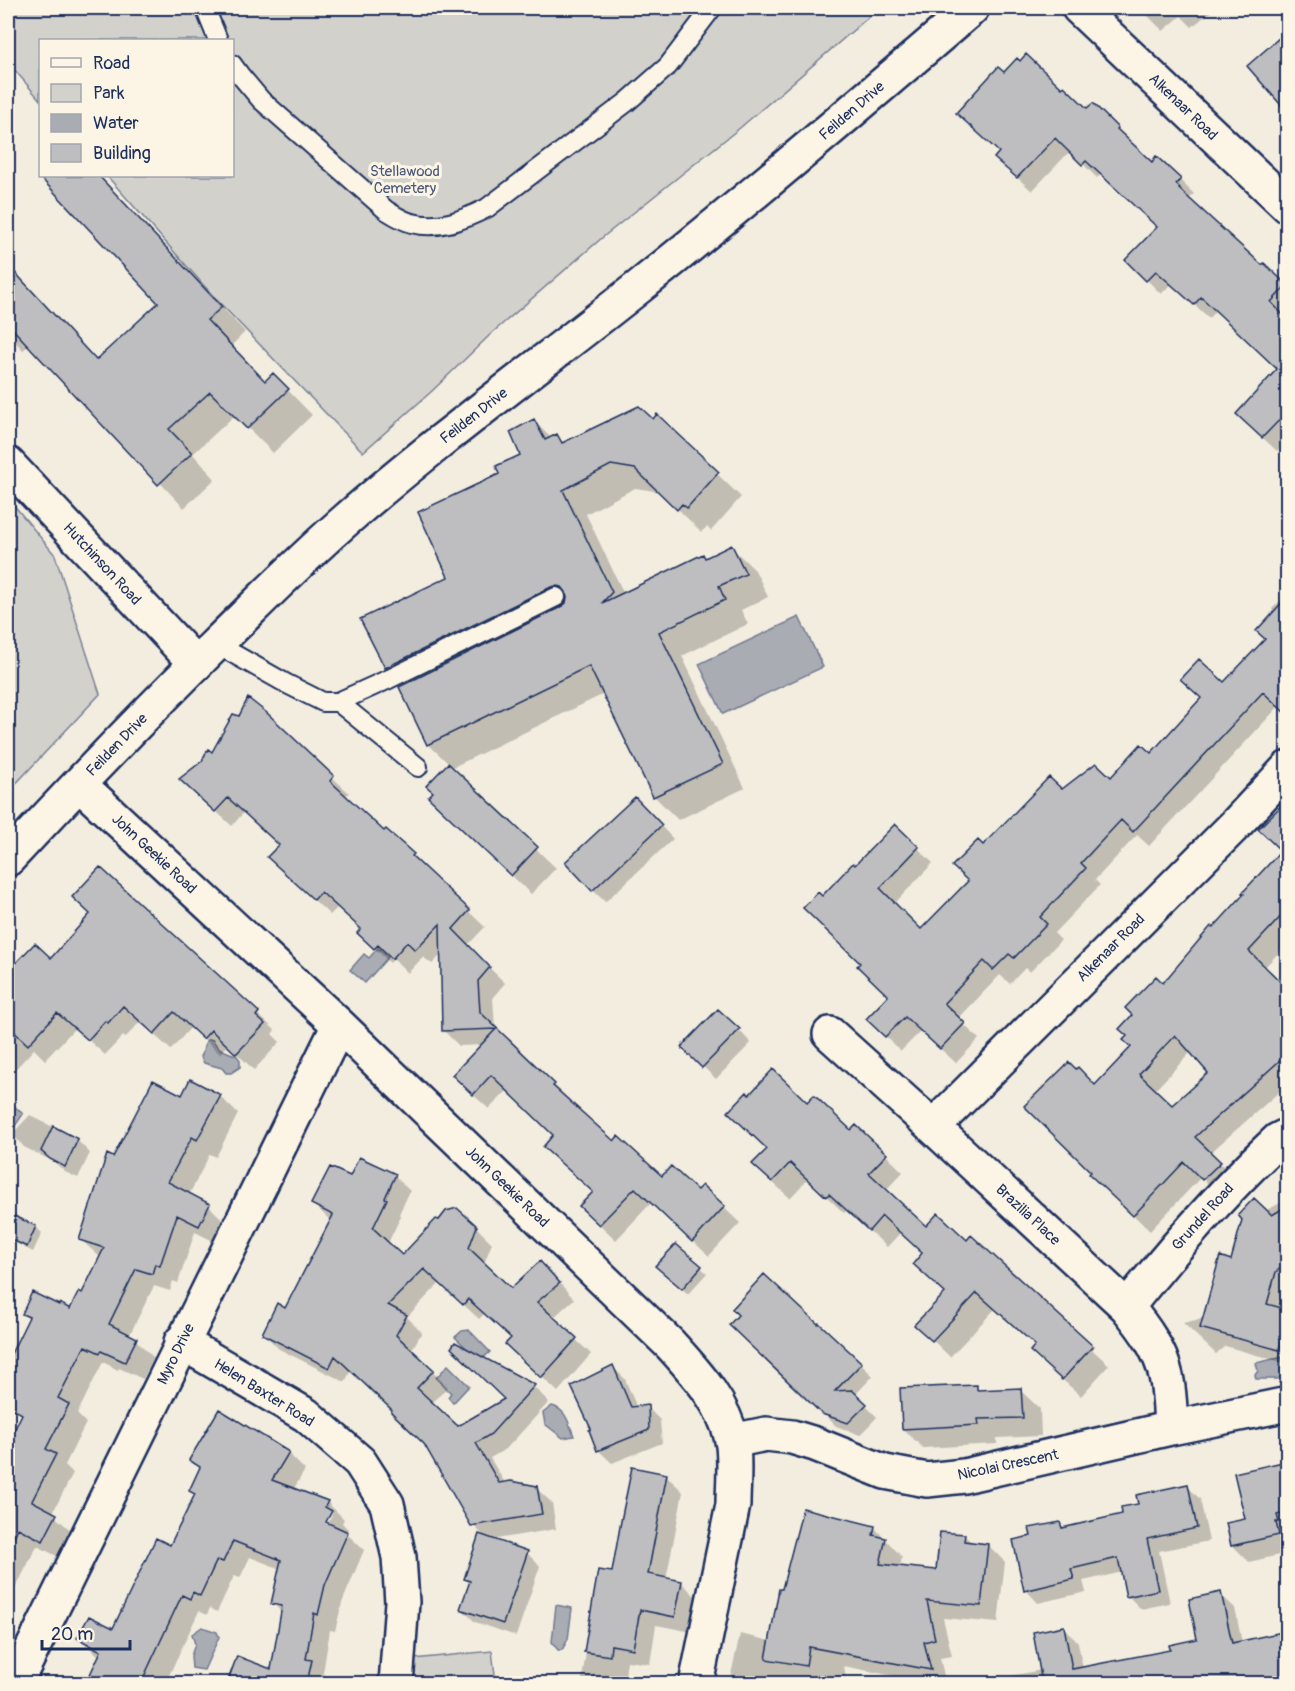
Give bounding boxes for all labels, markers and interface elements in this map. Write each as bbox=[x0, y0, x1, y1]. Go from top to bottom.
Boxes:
legend bbox=[39, 39, 234, 177]
text: Road bbox=[93, 52, 130, 75]
street label: Alkenaar Road bbox=[1144, 69, 1222, 145]
street label: Feilden Drive bbox=[815, 77, 889, 145]
text: Park bbox=[93, 82, 125, 105]
text: Water bbox=[93, 112, 139, 135]
text: Building bbox=[93, 142, 151, 165]
park label: Stellawood Cemetery bbox=[370, 162, 440, 198]
street label: Feilden Drive bbox=[436, 383, 512, 448]
street label: Hutchinson Road bbox=[59, 519, 145, 609]
street label: Feilden Drive bbox=[82, 709, 152, 781]
street label: John Geekie Road bbox=[108, 810, 200, 898]
street label: Alkenaar Road bbox=[1073, 910, 1149, 986]
street label: John Geekie Road bbox=[461, 1142, 553, 1232]
street label: Grundel Road bbox=[1168, 1179, 1238, 1255]
street label: Brazilia Place bbox=[992, 1180, 1065, 1250]
street label: Myro Drive bbox=[153, 1320, 199, 1388]
street label: Helen Baxter Road bbox=[210, 1355, 318, 1431]
street label: Nicolai Crescent bbox=[956, 1445, 1061, 1485]
scale bar bbox=[42, 1613, 130, 1651]
text: 20 m bbox=[51, 1623, 93, 1646]

